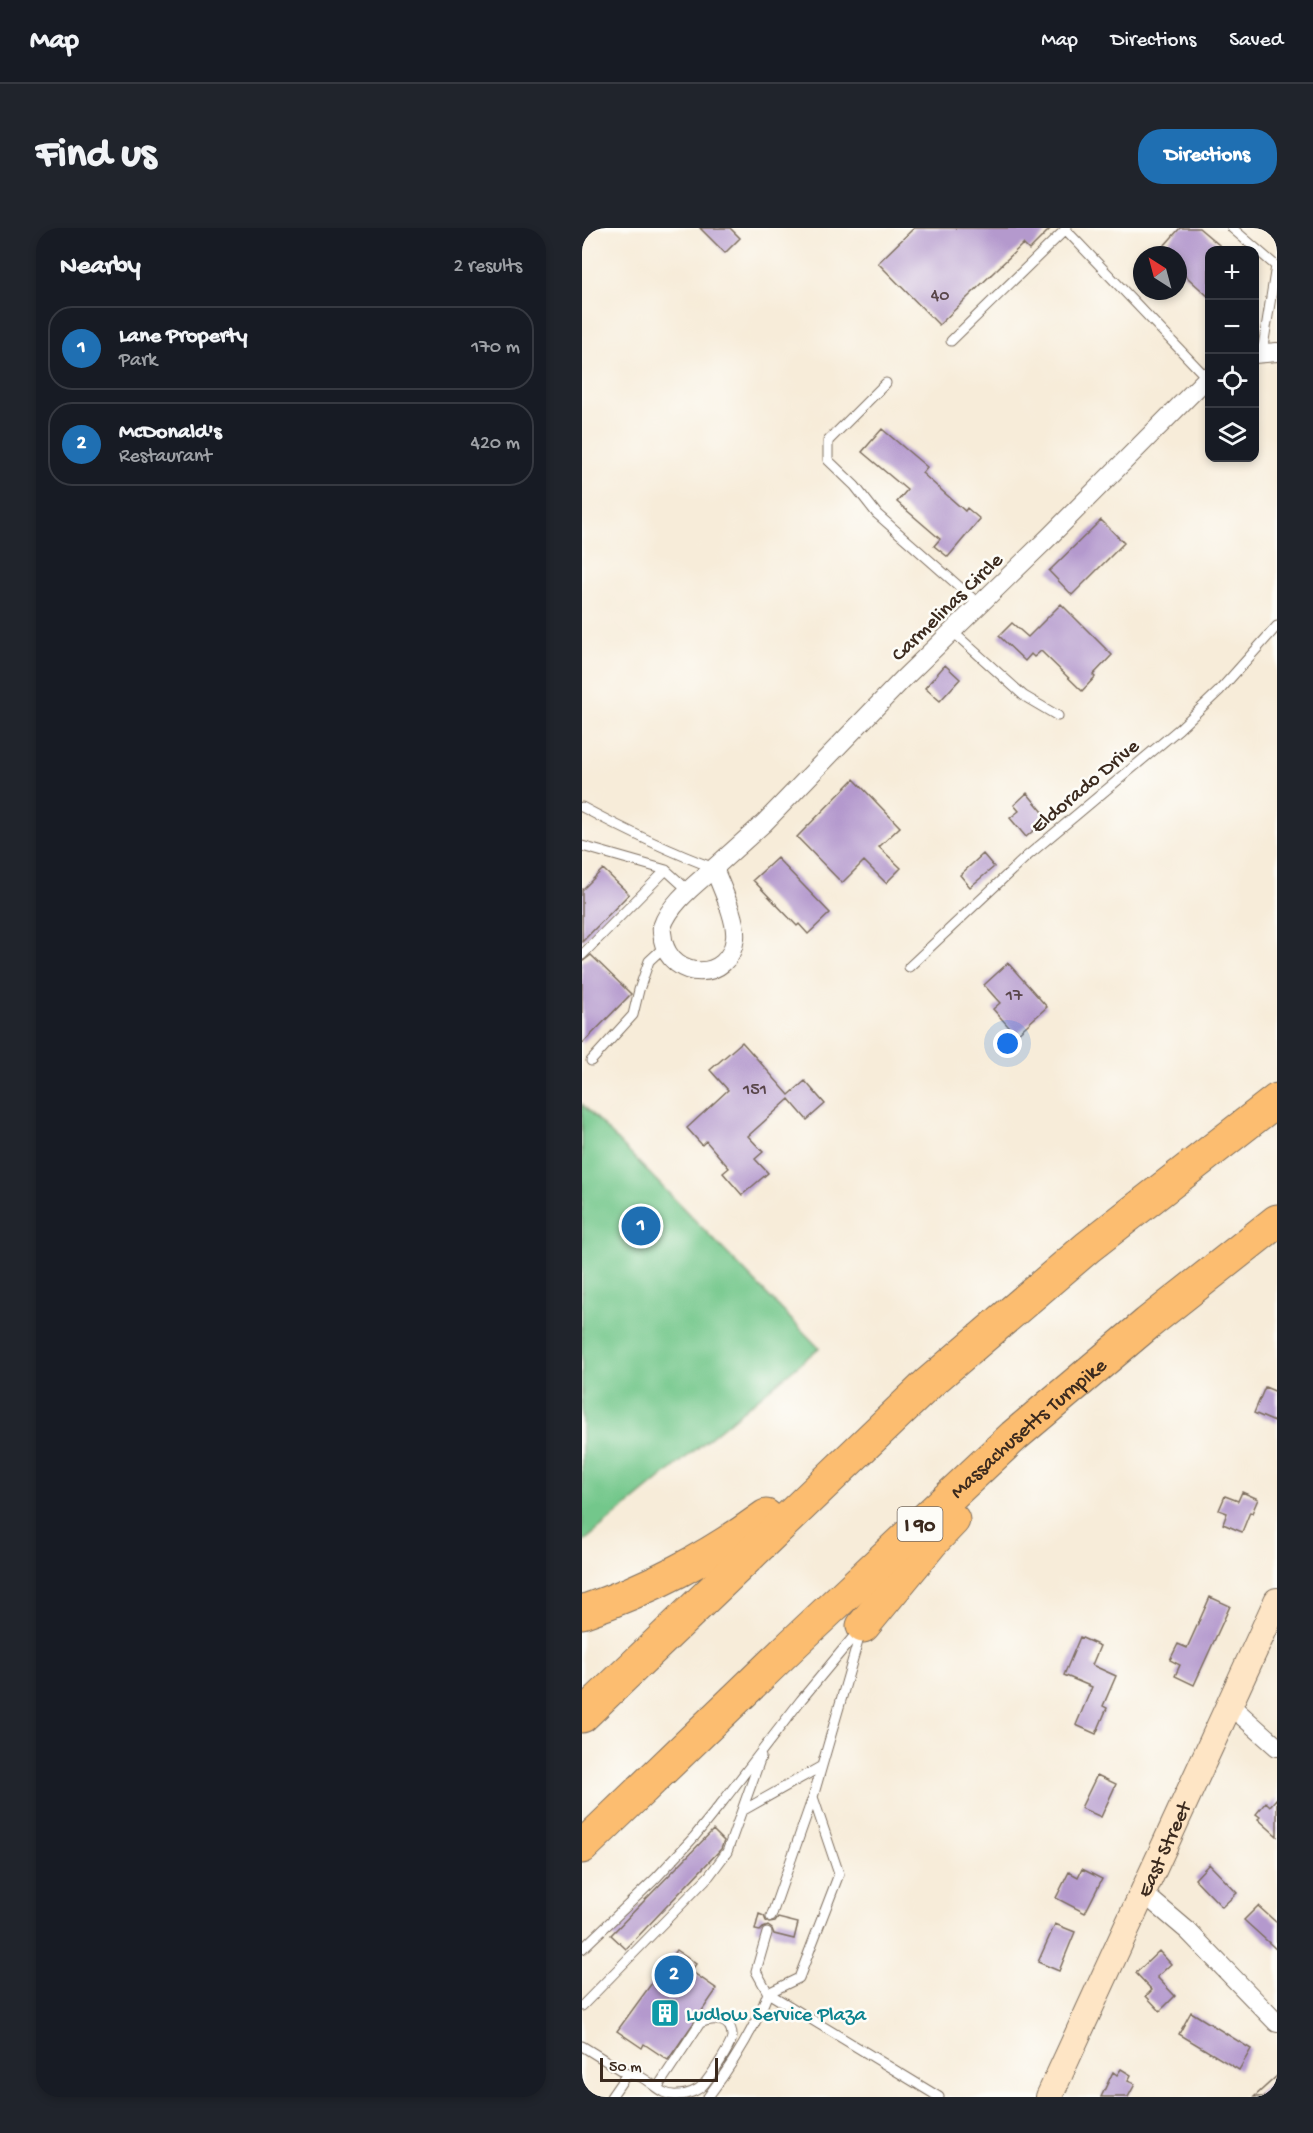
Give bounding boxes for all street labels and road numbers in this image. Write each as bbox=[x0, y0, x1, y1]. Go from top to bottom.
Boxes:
street label: Carmelinas Circle bbox=[887, 548, 1010, 668]
street label: Eldorado Drive bbox=[1027, 734, 1146, 840]
street label: Massachusetts Turnpike bbox=[946, 1354, 1114, 1506]
road number: I 90 bbox=[898, 1507, 942, 1541]
street label: East Street bbox=[1134, 1797, 1200, 1902]

